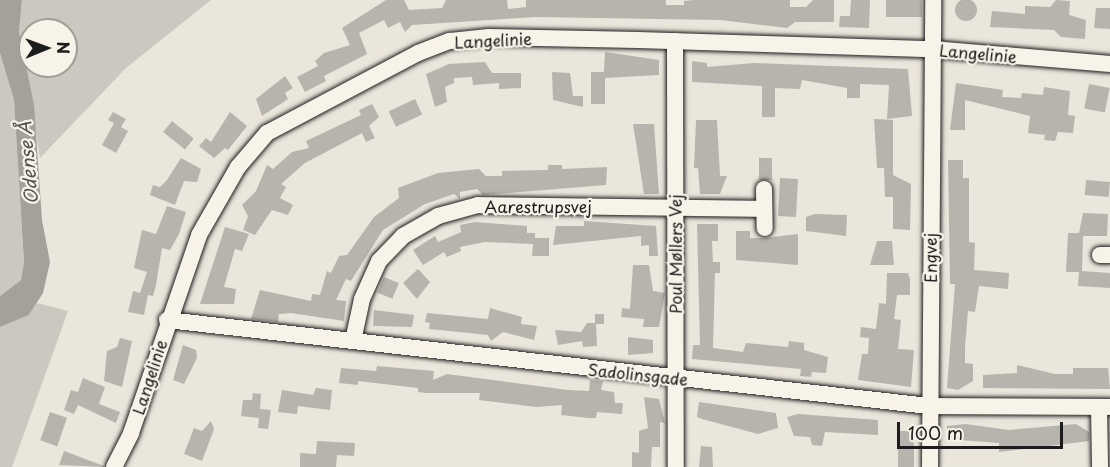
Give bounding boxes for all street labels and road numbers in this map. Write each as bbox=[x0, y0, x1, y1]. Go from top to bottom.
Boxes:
street label: Langelinie bbox=[454, 28, 532, 52]
street label: Langelinie bbox=[938, 40, 1018, 66]
street label: Poul Møllers Vej bbox=[665, 194, 685, 314]
street label: Aarestrupsvej bbox=[484, 196, 592, 216]
street label: Engvej bbox=[920, 233, 940, 283]
street label: Langelinie bbox=[128, 337, 170, 417]
street label: Sadolinsgade bbox=[587, 359, 689, 389]

